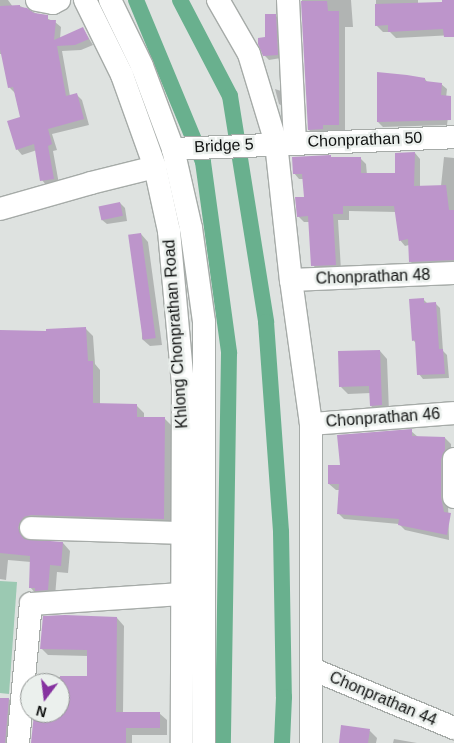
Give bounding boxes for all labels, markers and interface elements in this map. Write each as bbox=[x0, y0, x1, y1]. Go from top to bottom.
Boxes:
street label: Chonprathan 50 bbox=[307, 128, 423, 152]
street label: Bridge 5 bbox=[194, 135, 254, 157]
street label: Khlong Chonprathan Road bbox=[160, 239, 192, 429]
street label: Chonprathan 48 bbox=[315, 265, 431, 289]
street label: Chonprathan 46 bbox=[325, 404, 441, 432]
street label: Chonprathan 44 bbox=[326, 668, 440, 730]
north arrow bbox=[20, 673, 70, 723]
text: N bbox=[34, 702, 48, 721]

